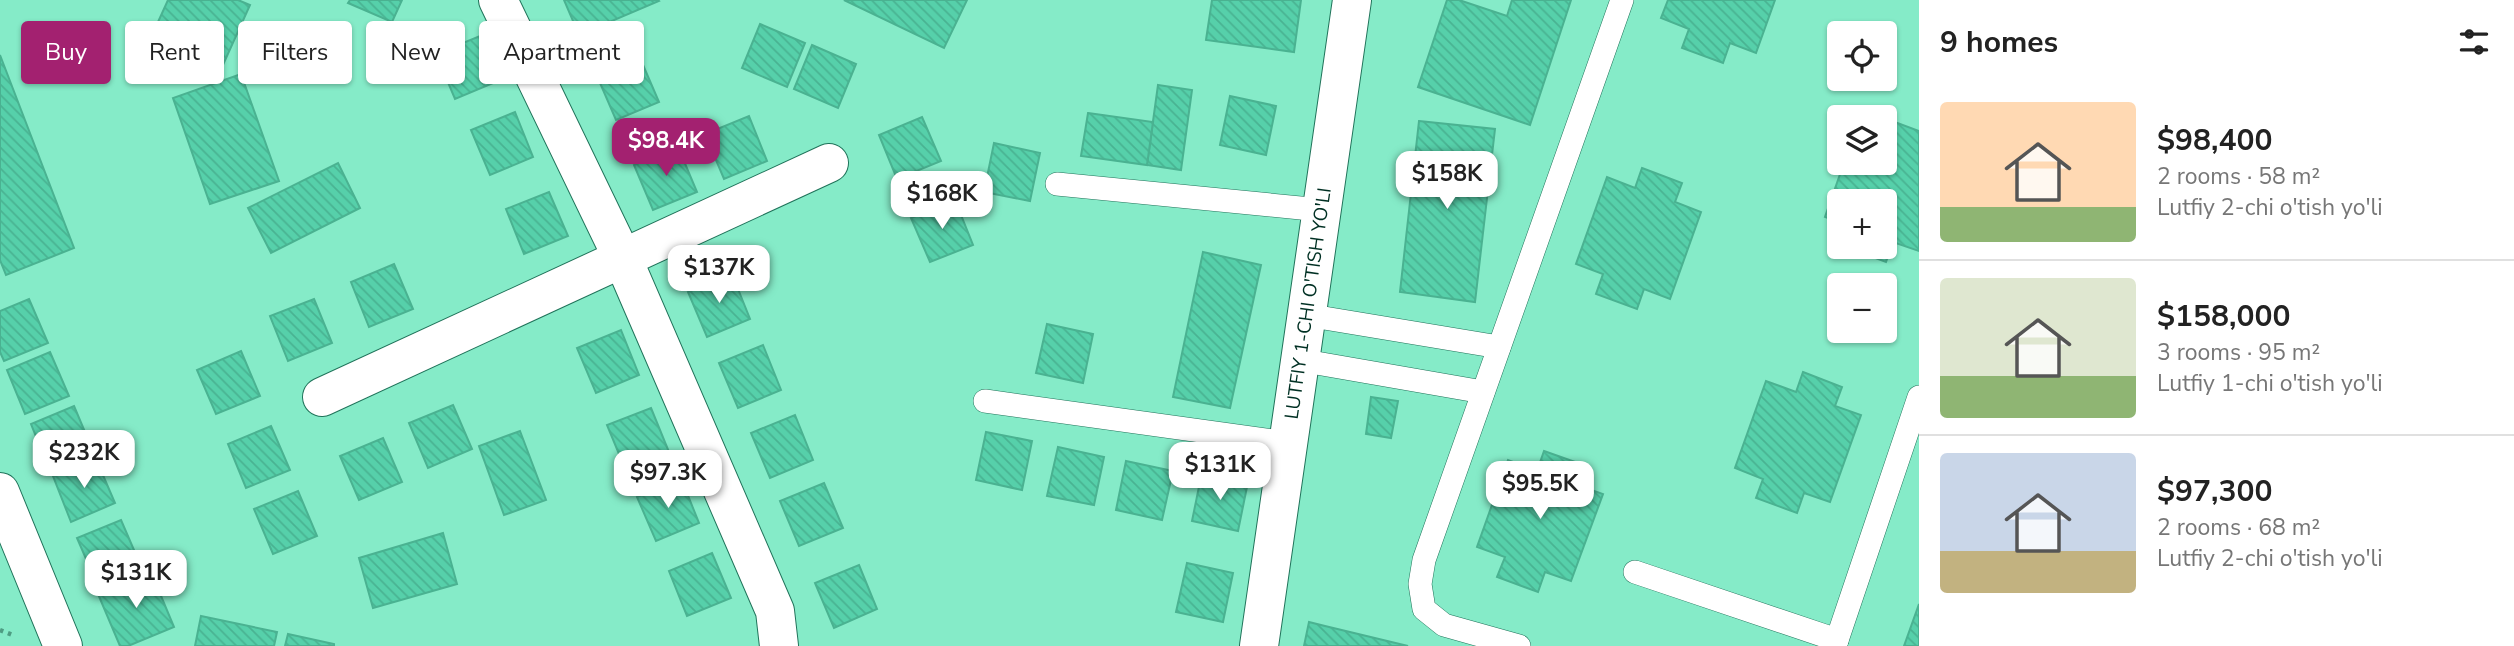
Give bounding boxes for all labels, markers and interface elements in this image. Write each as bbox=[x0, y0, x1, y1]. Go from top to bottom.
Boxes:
chip: Buy bbox=[21, 21, 111, 84]
chip: Rent bbox=[125, 21, 224, 84]
chip: Filters bbox=[238, 21, 352, 84]
chip: New bbox=[366, 21, 465, 84]
chip: Apartment bbox=[479, 21, 644, 84]
map controls bbox=[1827, 21, 1897, 343]
button: locate bbox=[1827, 21, 1897, 91]
text: 9 homes bbox=[1940, 22, 2058, 63]
icon: filters bbox=[2455, 23, 2493, 61]
button: layers bbox=[1827, 105, 1897, 175]
pin: $98.4K bbox=[609, 118, 723, 178]
text: $98,400 bbox=[2157, 120, 2272, 161]
text: $98.4K bbox=[628, 125, 704, 156]
icon: home bbox=[1996, 130, 2080, 214]
pin: $158K bbox=[1398, 152, 1496, 211]
text: $158K bbox=[1412, 158, 1482, 189]
text: 2 rooms · 58 m² bbox=[2157, 161, 2320, 192]
pin: $168K bbox=[893, 172, 991, 231]
text: $168K bbox=[907, 178, 977, 209]
street label: LUTFIY 1-CHI O'TISH YO'LI bbox=[1279, 186, 1338, 421]
button: + bbox=[1827, 189, 1897, 259]
text: Lutfiy 2-chi o'tish yo'li bbox=[2157, 192, 2383, 223]
pin: $137K bbox=[670, 246, 768, 305]
text: $137K bbox=[684, 252, 754, 283]
button: − bbox=[1827, 273, 1897, 343]
text: $158,000 bbox=[2157, 296, 2290, 337]
icon: home bbox=[1996, 306, 2080, 390]
text: 3 rooms · 95 m² bbox=[2157, 337, 2320, 368]
text: Lutfiy 1-chi o'tish yo'li bbox=[2157, 368, 2383, 399]
pin: $232K bbox=[35, 430, 133, 490]
text: $232K bbox=[49, 437, 119, 468]
pin: $131K bbox=[1171, 442, 1269, 502]
text: $131K bbox=[1185, 449, 1255, 480]
pin: $97.3K bbox=[611, 450, 725, 510]
text: $97.3K bbox=[630, 457, 706, 488]
pin: $95.5K bbox=[1483, 462, 1597, 521]
text: $95.5K bbox=[1502, 468, 1578, 499]
text: $97,300 bbox=[2157, 471, 2272, 512]
icon: home bbox=[1996, 481, 2080, 565]
text: 2 rooms · 68 m² bbox=[2157, 512, 2320, 543]
text: Lutfiy 2-chi o'tish yo'li bbox=[2157, 543, 2383, 574]
pin: $131K bbox=[87, 550, 185, 610]
text: $131K bbox=[101, 557, 171, 588]

